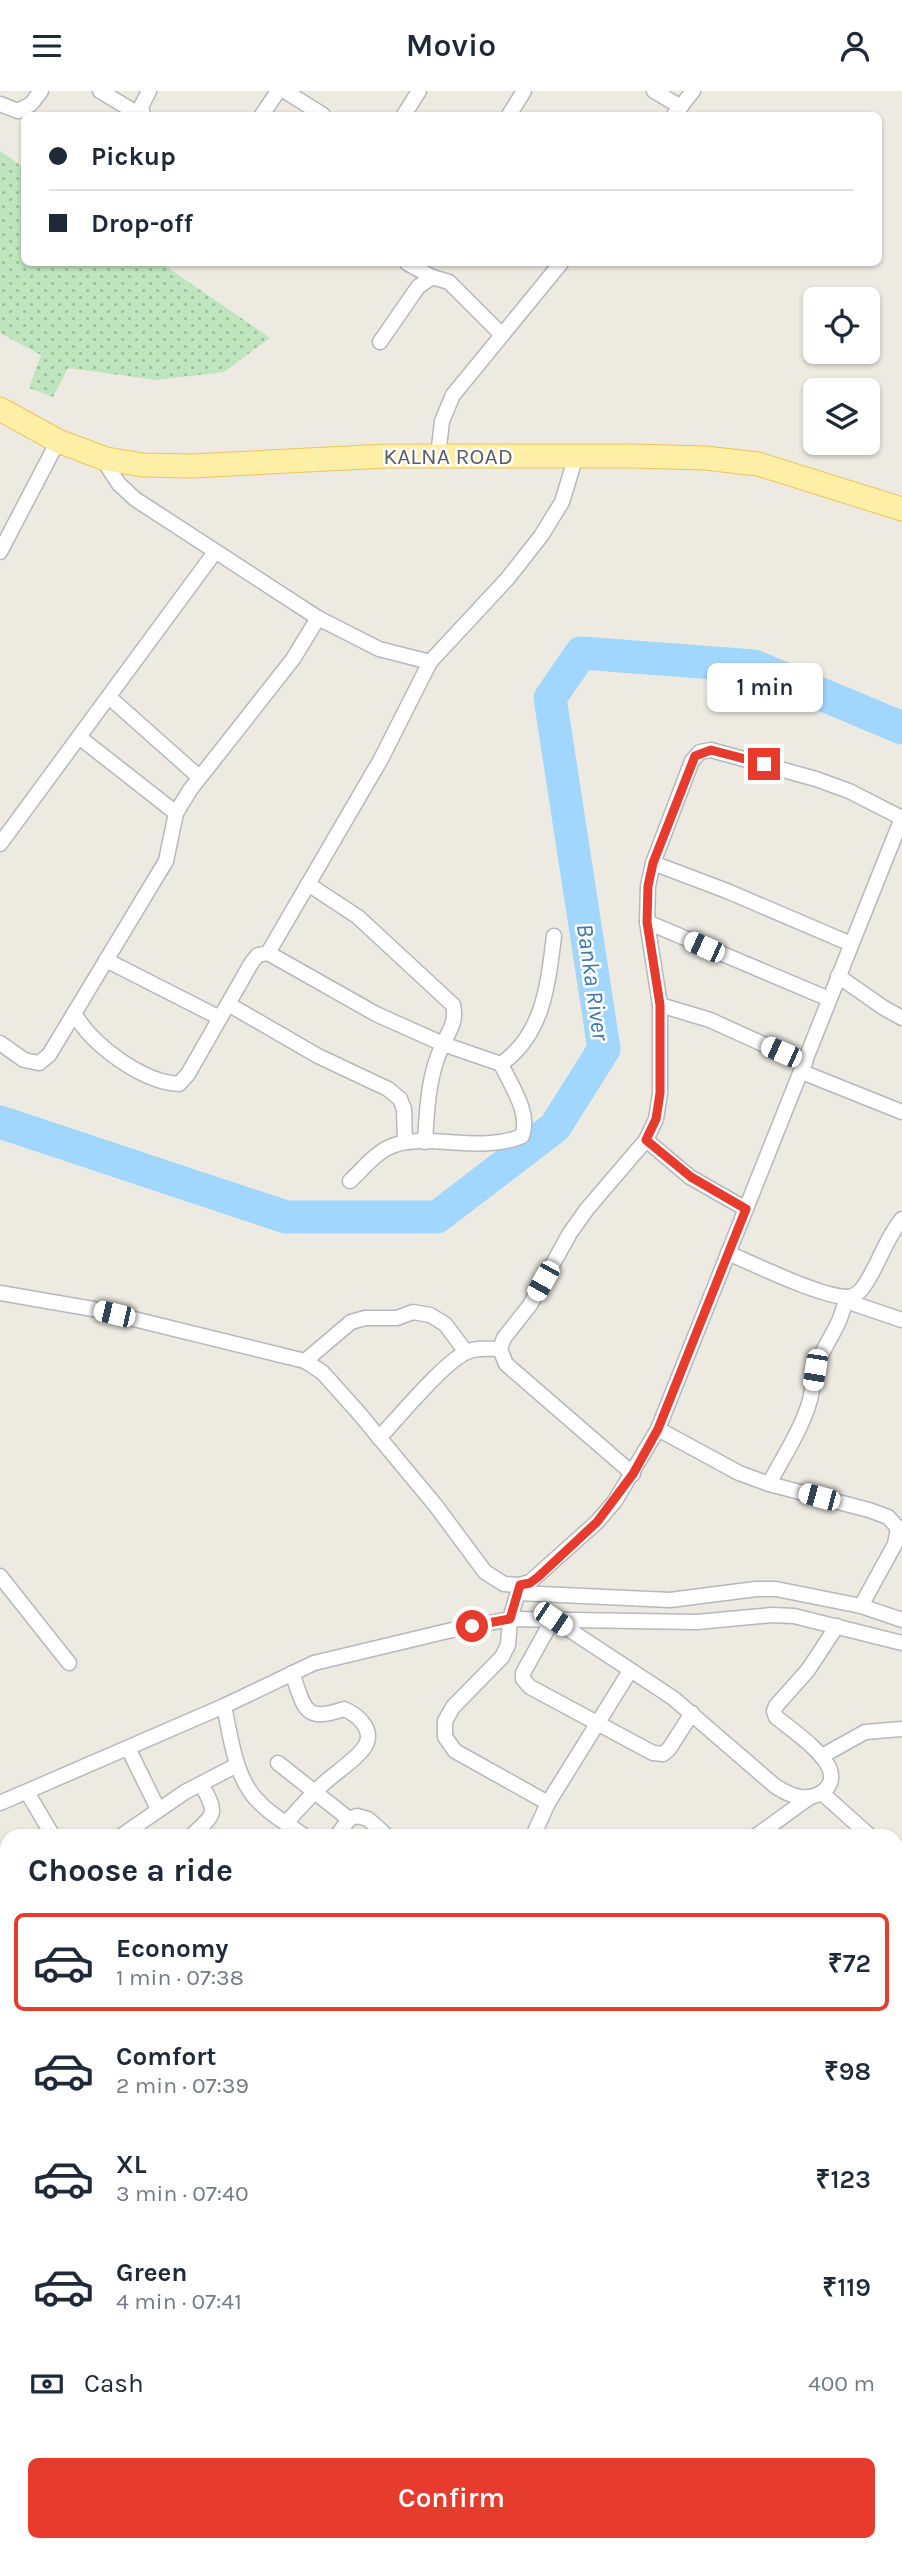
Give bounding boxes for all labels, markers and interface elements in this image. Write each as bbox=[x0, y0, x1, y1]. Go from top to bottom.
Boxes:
icon: menu bbox=[28, 27, 66, 65]
text: Movio bbox=[406, 27, 496, 64]
icon: person bbox=[836, 27, 874, 65]
text: Pickup bbox=[91, 141, 176, 172]
text: Drop-off bbox=[91, 208, 193, 239]
map controls bbox=[803, 287, 880, 455]
button: locate bbox=[803, 287, 880, 364]
button: layers bbox=[803, 378, 880, 455]
street label: KALNA ROAD bbox=[383, 443, 513, 470]
callout: 1 min bbox=[706, 663, 822, 711]
text: 1 min bbox=[736, 674, 794, 701]
route end bbox=[748, 748, 780, 780]
water label: Banka River bbox=[571, 922, 615, 1043]
car bbox=[681, 929, 728, 965]
car bbox=[758, 1034, 805, 1070]
car bbox=[524, 1258, 563, 1304]
car bbox=[92, 1299, 137, 1329]
car bbox=[802, 1348, 829, 1392]
car bbox=[796, 1481, 843, 1513]
car bbox=[530, 1599, 577, 1639]
route start bbox=[456, 1610, 488, 1642]
text: Choose a ride bbox=[28, 1852, 233, 1889]
icon: car bbox=[32, 1931, 95, 1994]
text: Economy bbox=[116, 1933, 228, 1964]
text: ₹72 bbox=[828, 1948, 871, 1979]
text: 1 min · 07:38 bbox=[116, 1964, 244, 1991]
icon: car bbox=[32, 2039, 95, 2102]
text: Comfort bbox=[116, 2041, 217, 2072]
text: ₹98 bbox=[824, 2056, 871, 2087]
text: 2 min · 07:39 bbox=[116, 2072, 249, 2099]
icon: car bbox=[32, 2147, 95, 2210]
text: XL bbox=[116, 2149, 147, 2180]
text: ₹123 bbox=[816, 2164, 871, 2195]
text: 3 min · 07:40 bbox=[116, 2180, 249, 2207]
icon: car bbox=[32, 2255, 95, 2318]
text: Green bbox=[116, 2257, 188, 2288]
text: ₹119 bbox=[822, 2272, 871, 2303]
text: 4 min · 07:41 bbox=[116, 2288, 242, 2315]
icon: cash bbox=[28, 2365, 66, 2403]
text: Cash bbox=[84, 2368, 144, 2399]
text: 400 m bbox=[808, 2370, 875, 2397]
button: Confirm bbox=[28, 2458, 875, 2538]

